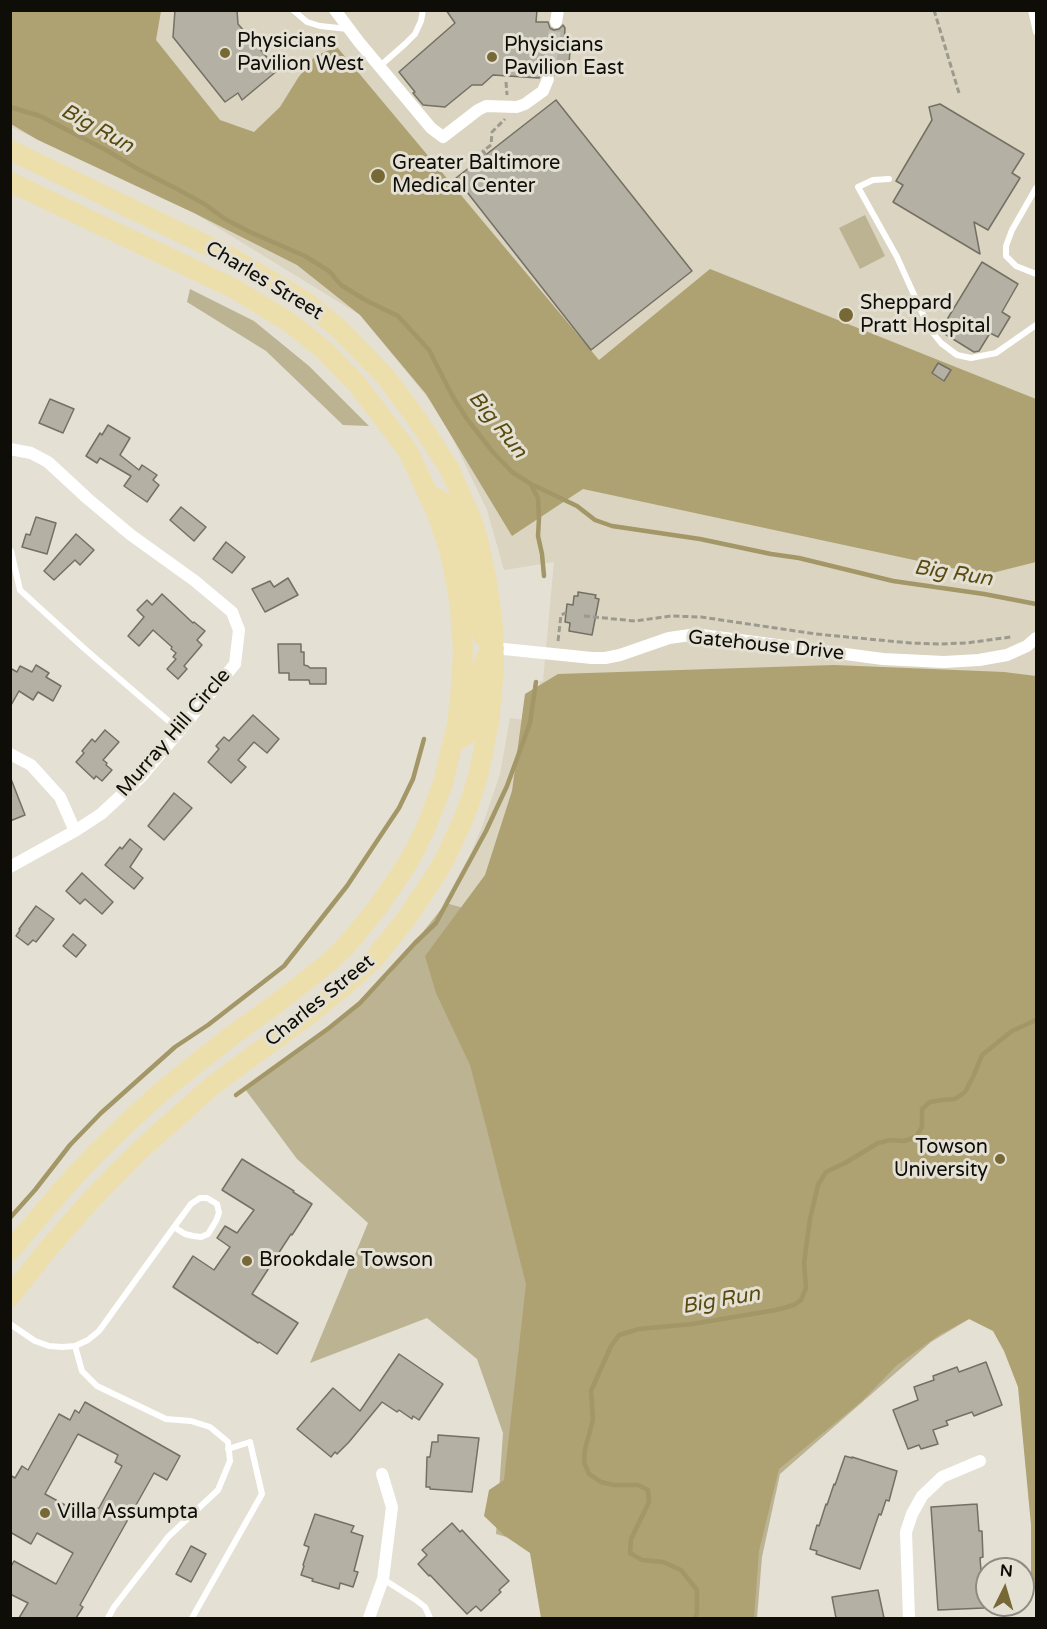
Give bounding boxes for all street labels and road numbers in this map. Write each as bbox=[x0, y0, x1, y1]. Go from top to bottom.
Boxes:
street label: Charles Street bbox=[201, 236, 327, 326]
street label: Gatehouse Drive bbox=[687, 626, 845, 666]
street label: Murray Hill Circle bbox=[112, 664, 236, 802]
street label: Charles Street bbox=[261, 950, 379, 1052]

